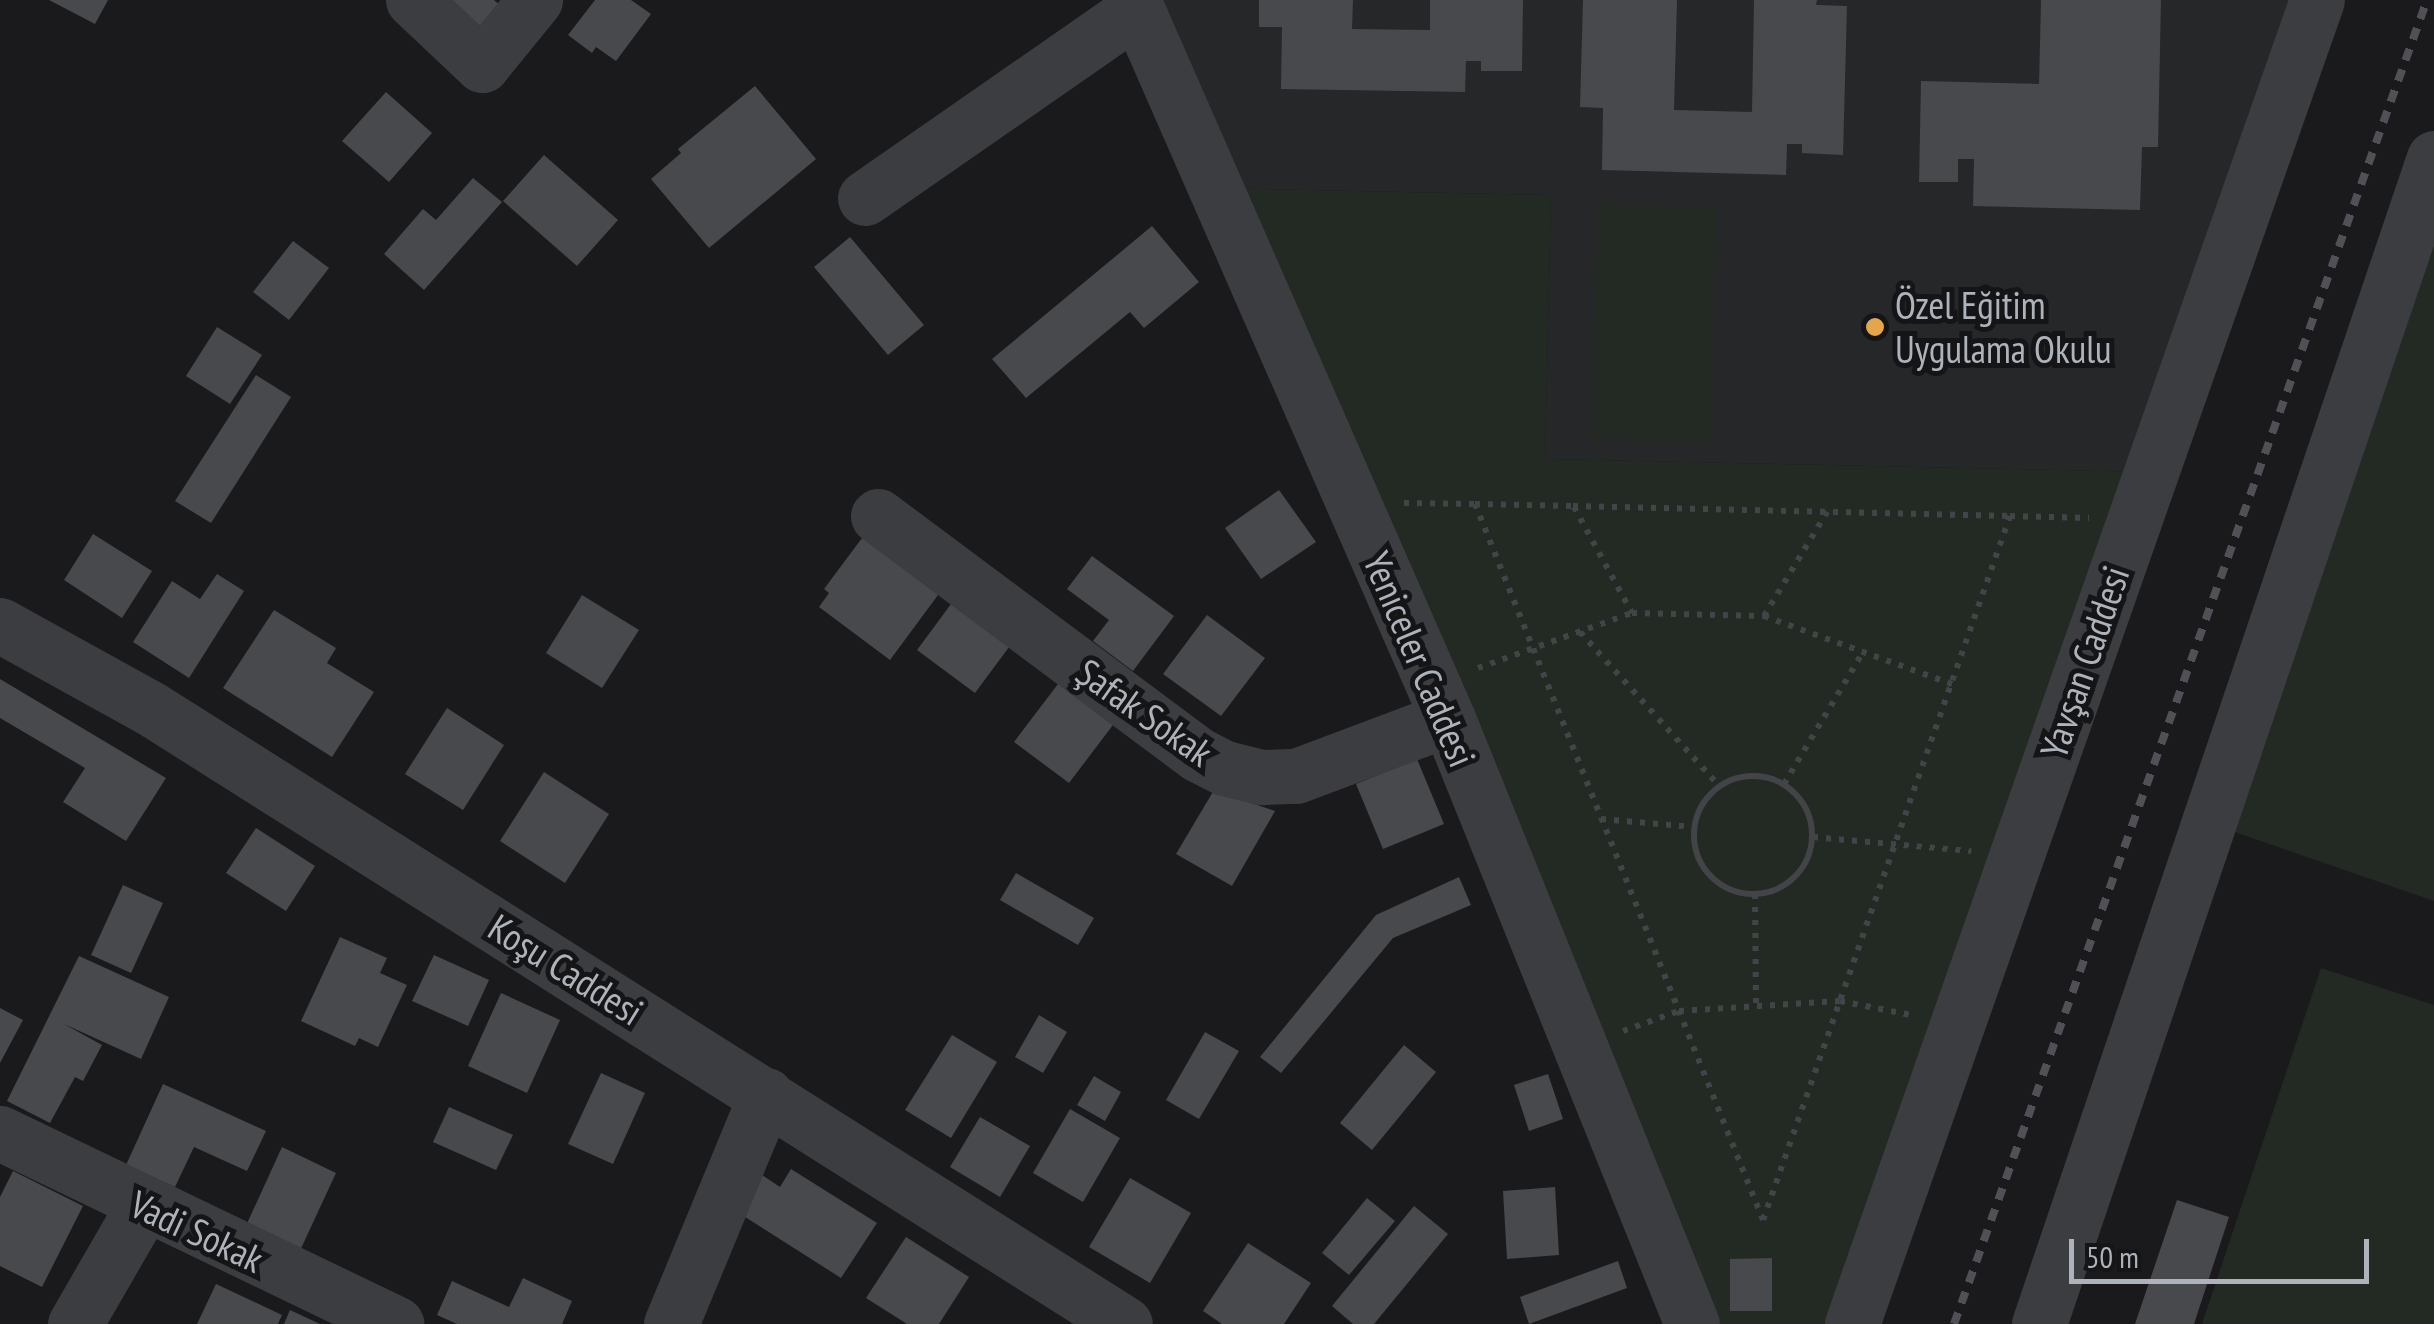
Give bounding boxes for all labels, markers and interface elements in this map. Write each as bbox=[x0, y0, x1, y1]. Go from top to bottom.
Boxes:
place label: Özel Eğitim Uygulama Okulu bbox=[1895, 282, 2111, 372]
marker: Özel Eğitim Uygulama Okulu bbox=[1864, 316, 1886, 338]
street label: Yeniceler Caddesi bbox=[1354, 545, 1486, 773]
street label: Yavşan Caddesi bbox=[2030, 560, 2138, 764]
street label: Şafak Sokak bbox=[1068, 648, 1222, 776]
street label: Koşu Caddesi bbox=[481, 904, 651, 1034]
street label: Vadi Sokak bbox=[123, 1180, 271, 1282]
scale bar bbox=[2074, 1219, 2374, 1281]
text: 50 m bbox=[2086, 1237, 2139, 1276]

